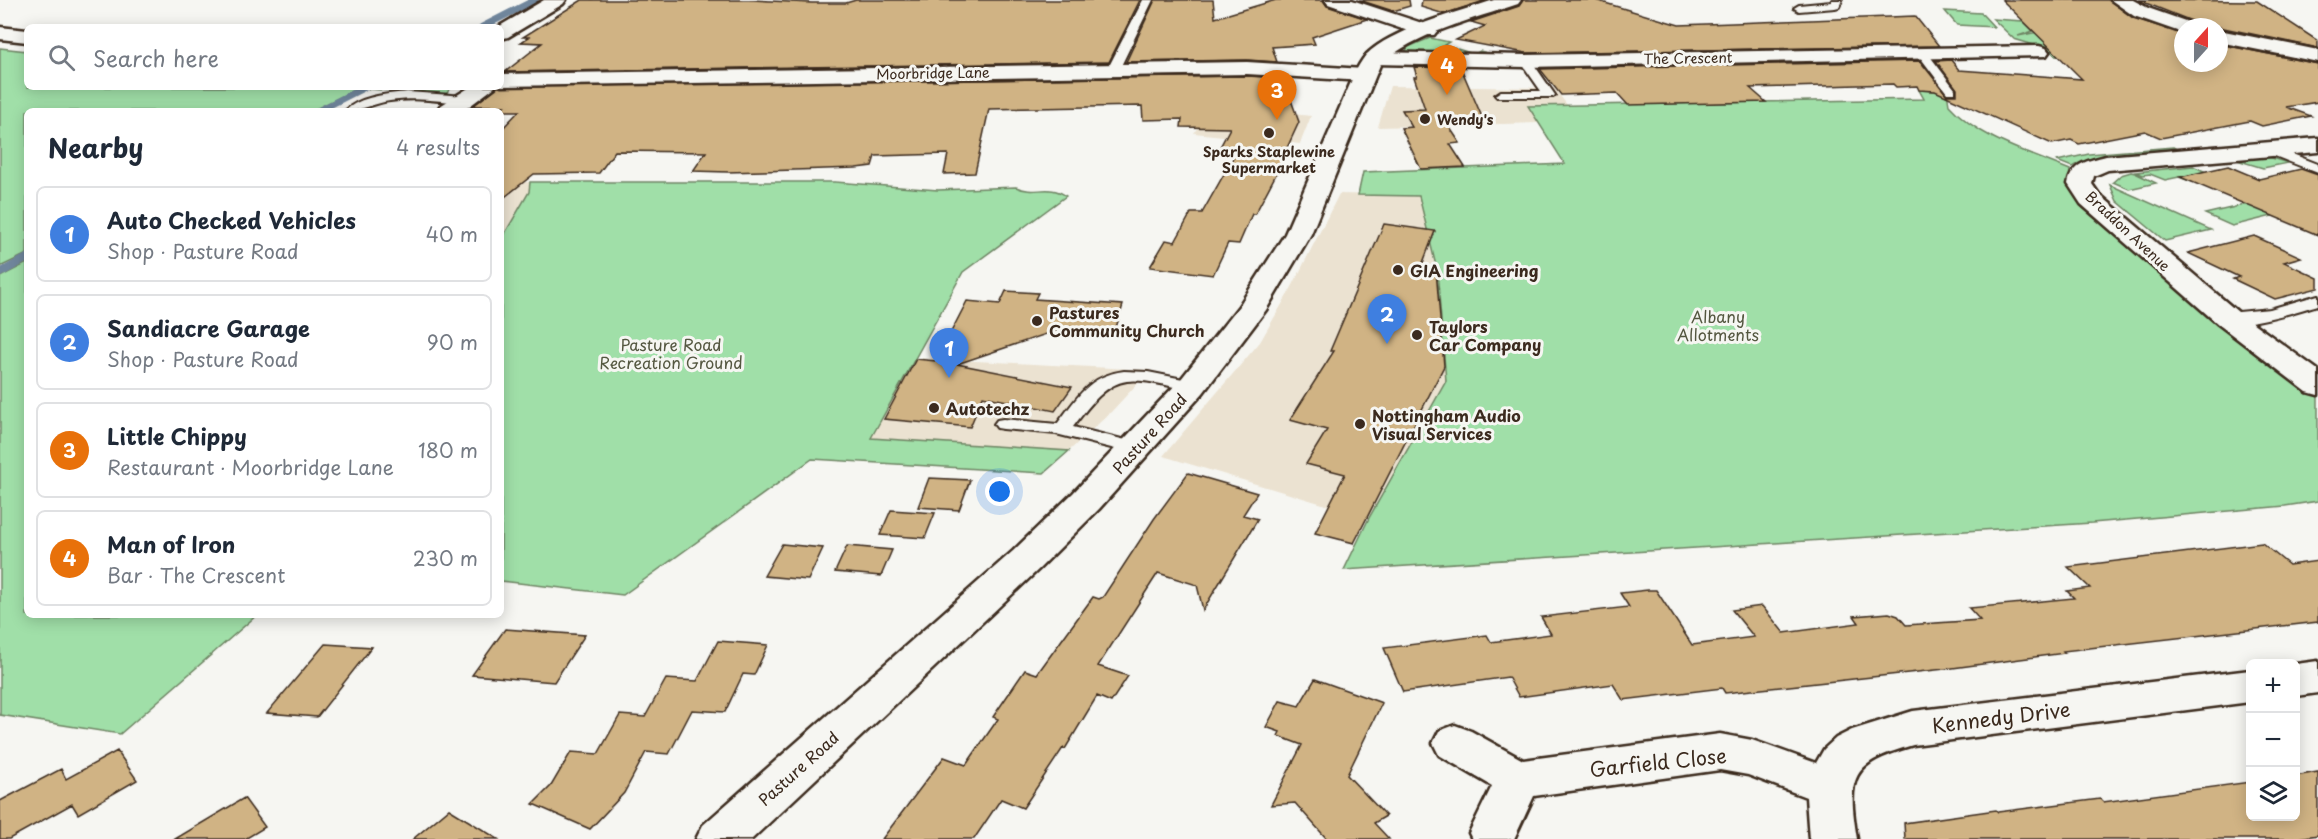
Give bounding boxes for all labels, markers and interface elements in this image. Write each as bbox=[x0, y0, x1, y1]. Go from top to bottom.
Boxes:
north arrow bbox=[2174, 18, 2228, 72]
search box bbox=[24, 24, 504, 90]
icon: search bbox=[45, 41, 78, 74]
text: Search here bbox=[93, 41, 219, 74]
pin: 4 bbox=[1428, 46, 1466, 95]
street label: The Crescent bbox=[1643, 47, 1733, 69]
street label: Moorbridge Lane bbox=[876, 62, 990, 84]
pin: 3 bbox=[1258, 70, 1296, 120]
place label: Wendy's bbox=[1437, 109, 1494, 130]
marker: Wendy's bbox=[1418, 112, 1432, 126]
marker: Sparks Staplewine Supermarket bbox=[1262, 126, 1276, 140]
text: Nearby bbox=[48, 128, 143, 167]
text: 4 results bbox=[396, 132, 480, 162]
place label: Sparks Staplewine Supermarket bbox=[1203, 141, 1335, 178]
street label: Braddon Avenue bbox=[2081, 186, 2175, 276]
text: Auto Checked Vehicles bbox=[107, 203, 356, 236]
text: 1 bbox=[65, 219, 74, 249]
text: 40 m bbox=[426, 219, 478, 249]
text: Shop · Pasture Road bbox=[107, 236, 299, 266]
place label: GIA Engineering bbox=[1410, 258, 1539, 282]
marker: GIA Engineering bbox=[1391, 263, 1405, 277]
pin: 2 bbox=[1368, 294, 1406, 344]
place label: Pastures Community Church bbox=[1049, 300, 1205, 342]
park label: Albany Allotments bbox=[1677, 304, 1759, 346]
text: Sandiacre Garage bbox=[107, 311, 310, 344]
marker: Pastures Community Church bbox=[1030, 314, 1044, 328]
place label: Taylors Car Company bbox=[1429, 314, 1541, 356]
text: 2 bbox=[62, 327, 77, 357]
text: 90 m bbox=[427, 327, 478, 357]
pin: 1 bbox=[930, 328, 968, 378]
marker: Taylors Car Company bbox=[1410, 328, 1424, 342]
park label: Pasture Road Recreation Ground bbox=[599, 332, 743, 374]
text: Shop · Pasture Road bbox=[107, 344, 299, 374]
street label: Pasture Road bbox=[1106, 387, 1192, 479]
place label: Autotechz bbox=[946, 396, 1030, 420]
marker: Autotechz bbox=[927, 401, 941, 415]
place label: Nottingham Audio Visual Services bbox=[1372, 403, 1521, 445]
marker: Nottingham Audio Visual Services bbox=[1353, 417, 1367, 431]
text: Little Chippy bbox=[107, 419, 247, 452]
text: 3 bbox=[63, 435, 76, 465]
text: 180 m bbox=[418, 435, 478, 465]
text: Restaurant · Moorbridge Lane bbox=[107, 452, 394, 482]
your location bbox=[985, 477, 1014, 506]
text: Man of Iron bbox=[107, 527, 235, 560]
text: 4 bbox=[63, 543, 76, 573]
text: 230 m bbox=[413, 543, 478, 573]
text: Bar · The Crescent bbox=[107, 560, 285, 590]
map controls bbox=[2246, 659, 2300, 821]
button: + bbox=[2246, 659, 2300, 713]
street label: Kennedy Drive bbox=[1930, 694, 2072, 740]
button: − bbox=[2246, 713, 2300, 767]
street label: Pasture Road bbox=[752, 725, 844, 811]
street label: Garfield Close bbox=[1588, 740, 1728, 784]
button: layers bbox=[2246, 767, 2300, 821]

